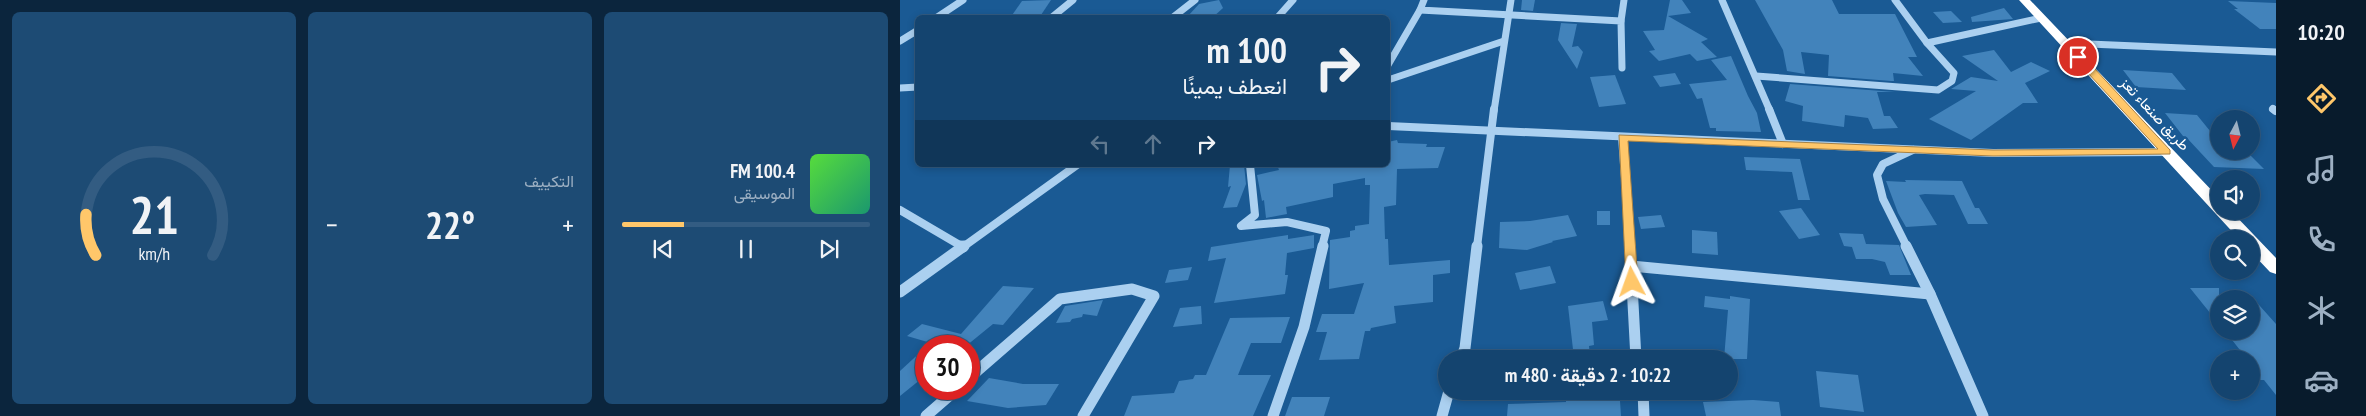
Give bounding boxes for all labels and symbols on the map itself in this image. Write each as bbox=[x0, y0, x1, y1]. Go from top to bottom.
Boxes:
pin bbox=[2057, 36, 2099, 78]
street label: طريق صنعاء تعز bbox=[2115, 72, 2194, 155]
north arrow bbox=[2210, 110, 2260, 160]
position arrow bbox=[1605, 255, 1657, 307]
speed limit sign: 30 bbox=[915, 335, 980, 400]

